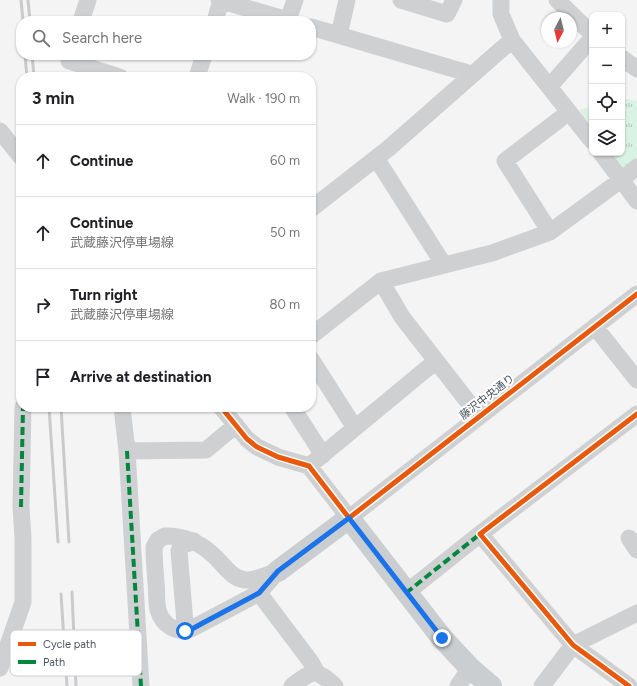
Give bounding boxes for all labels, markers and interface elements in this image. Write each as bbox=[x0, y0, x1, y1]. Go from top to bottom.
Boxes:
north arrow bbox=[541, 12, 577, 48]
map controls bbox=[589, 12, 625, 156]
button: + bbox=[589, 12, 625, 48]
search box bbox=[16, 16, 316, 60]
icon: search bbox=[30, 27, 52, 49]
text: Search here bbox=[62, 29, 142, 47]
button: − bbox=[589, 48, 625, 84]
button: locate bbox=[589, 84, 625, 120]
text: 3 min bbox=[32, 88, 74, 108]
text: Walk · 190 m bbox=[227, 91, 300, 106]
button: layers bbox=[589, 120, 625, 156]
icon: ahead bbox=[32, 150, 54, 172]
text: Continue bbox=[70, 152, 133, 170]
text: 60 m bbox=[270, 153, 300, 168]
text: Continue bbox=[70, 214, 133, 232]
icon: ahead bbox=[32, 222, 54, 244]
text: 50 m bbox=[270, 225, 300, 240]
text: 武蔵藤沢停車場線 bbox=[70, 235, 174, 250]
text: Turn right bbox=[70, 286, 138, 304]
icon: right bbox=[32, 294, 54, 316]
text: 80 m bbox=[269, 297, 300, 312]
text: 武蔵藤沢停車場線 bbox=[70, 307, 174, 322]
icon: arrive bbox=[32, 366, 54, 388]
text: Arrive at destination bbox=[70, 368, 211, 386]
street label: 藤沢中央通り bbox=[457, 372, 517, 422]
route start bbox=[176, 622, 194, 640]
route end bbox=[433, 629, 451, 647]
legend bbox=[10, 630, 142, 676]
text: Cycle path bbox=[43, 638, 96, 651]
text: Path bbox=[43, 656, 65, 669]

